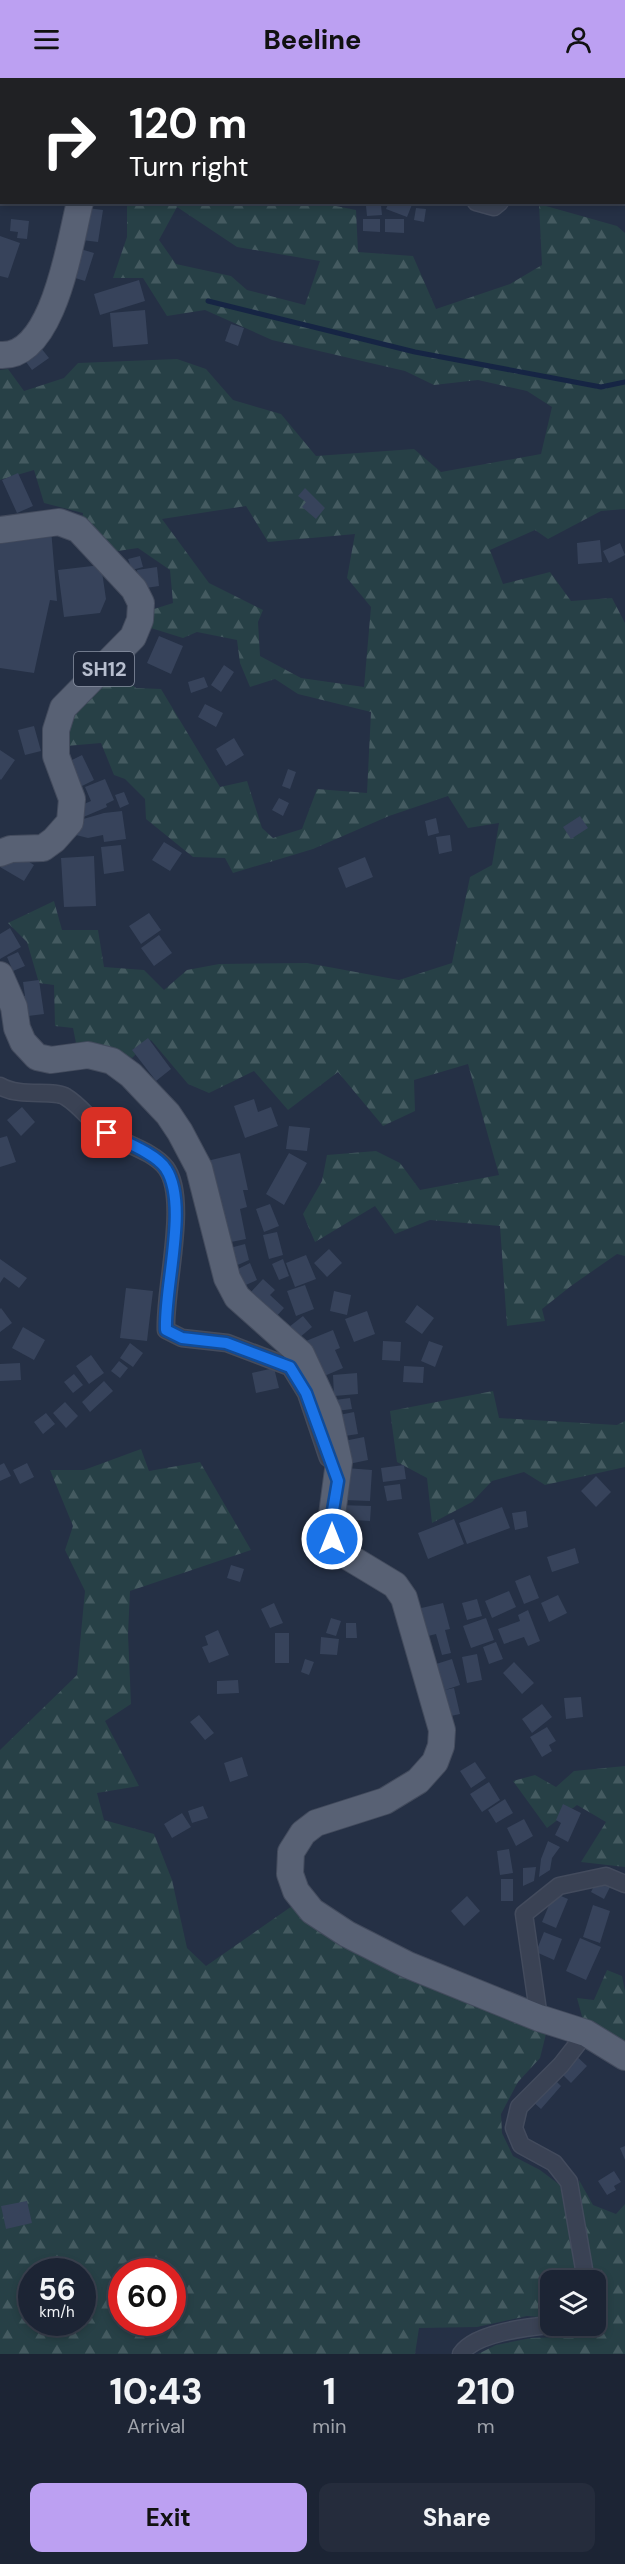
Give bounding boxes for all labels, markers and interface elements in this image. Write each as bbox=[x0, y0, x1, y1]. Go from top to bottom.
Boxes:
text: Beeline bbox=[264, 22, 361, 57]
icon: menu bbox=[30, 23, 63, 56]
icon: person bbox=[562, 23, 595, 56]
text: 120 m bbox=[129, 96, 247, 151]
icon: right bbox=[30, 102, 108, 180]
text: Turn right bbox=[129, 149, 249, 184]
road number: SH12 bbox=[74, 652, 134, 686]
pin bbox=[81, 1107, 132, 1158]
icon: arrive bbox=[90, 1116, 123, 1149]
position arrow bbox=[300, 1507, 364, 1571]
speed limit sign: 60 bbox=[108, 2258, 186, 2336]
text: 56 bbox=[38, 2270, 76, 2309]
map controls bbox=[540, 2270, 606, 2336]
button: layers bbox=[540, 2270, 606, 2336]
text: km/h bbox=[39, 2302, 75, 2322]
text: 10:43 bbox=[109, 2368, 203, 2415]
text: 1 bbox=[323, 2368, 336, 2415]
text: 210 bbox=[456, 2368, 515, 2415]
text: Arrival bbox=[127, 2413, 185, 2439]
text: min bbox=[312, 2413, 346, 2439]
text: m bbox=[477, 2413, 495, 2439]
button: Exit bbox=[30, 2483, 307, 2552]
button: Share bbox=[319, 2483, 595, 2552]

